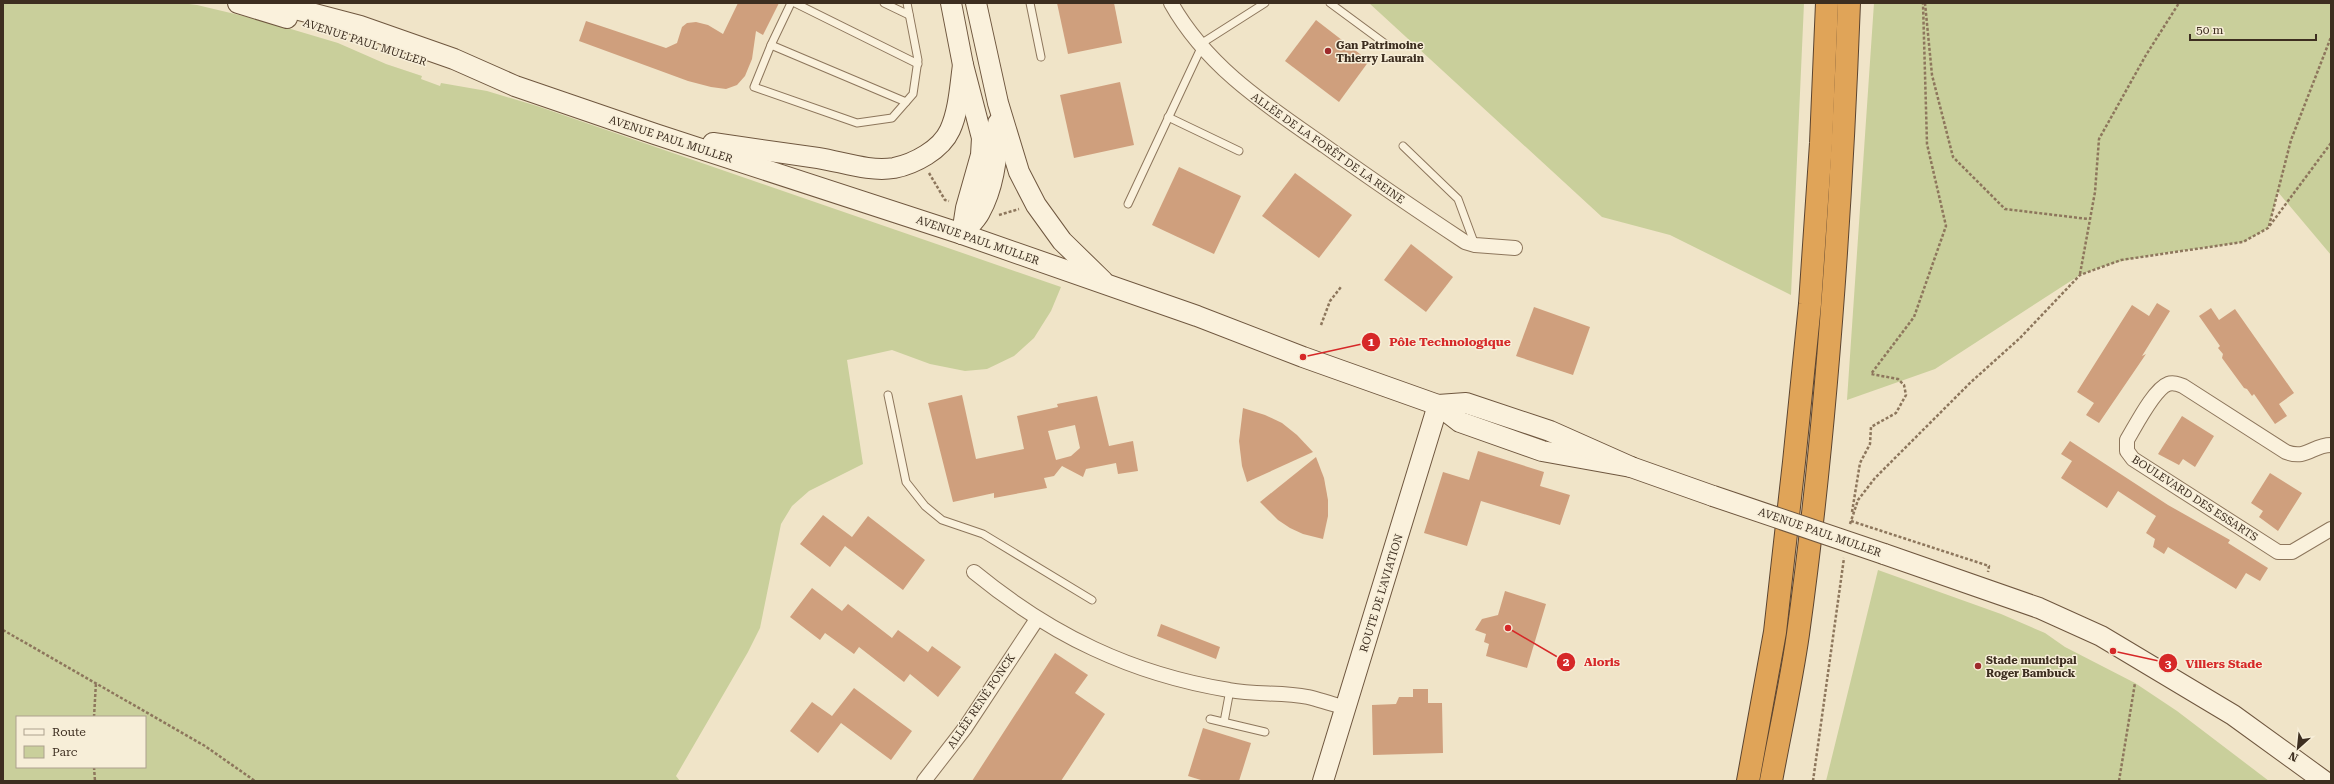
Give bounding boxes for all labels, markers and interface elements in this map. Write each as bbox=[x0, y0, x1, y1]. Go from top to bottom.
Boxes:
street label: AVENUE PAUL MULLER bbox=[301, 16, 429, 69]
scale bar bbox=[2190, 16, 2316, 42]
text: 50 m bbox=[2196, 23, 2223, 37]
place label: Gan Patrimoine Thierry Laurain bbox=[1336, 39, 1425, 65]
marker: Gan Patrimoine Thierry Laurain bbox=[1323, 46, 1333, 56]
street label: ALLÉE DE LA FORÊT DE LA REINE bbox=[1249, 89, 1407, 207]
street label: AVENUE PAUL MULLER bbox=[607, 113, 735, 166]
street label: AVENUE PAUL MULLER bbox=[915, 213, 1041, 268]
callout: Pôle Technologique bbox=[1361, 330, 1518, 354]
text: 1 bbox=[1368, 335, 1375, 349]
text: Pôle Technologique bbox=[1389, 335, 1511, 349]
street label: BOULEVARD DES ESSARTS bbox=[2129, 453, 2260, 544]
street label: AVENUE PAUL MULLER bbox=[1757, 505, 1883, 560]
street label: ROUTE DE L'AVIATION bbox=[1357, 532, 1406, 654]
callout: Aloris bbox=[1556, 650, 1628, 674]
street label: ALLÉE RENÉ FONCK bbox=[944, 651, 1018, 751]
callout: Villers Stade bbox=[2158, 651, 2270, 675]
place label: Stade municipal Roger Bambuck bbox=[1986, 654, 2077, 680]
text: 2 bbox=[1563, 655, 1570, 669]
text: Aloris bbox=[1584, 655, 1620, 669]
text: 3 bbox=[2165, 657, 2172, 671]
text: Villers Stade bbox=[2186, 657, 2262, 671]
marker: Stade municipal Roger Bambuck bbox=[1973, 661, 1983, 671]
legend bbox=[16, 716, 146, 768]
text: Route bbox=[52, 725, 86, 739]
north arrow bbox=[2278, 728, 2318, 768]
text: Parc bbox=[52, 745, 78, 759]
text: N bbox=[2286, 749, 2300, 764]

